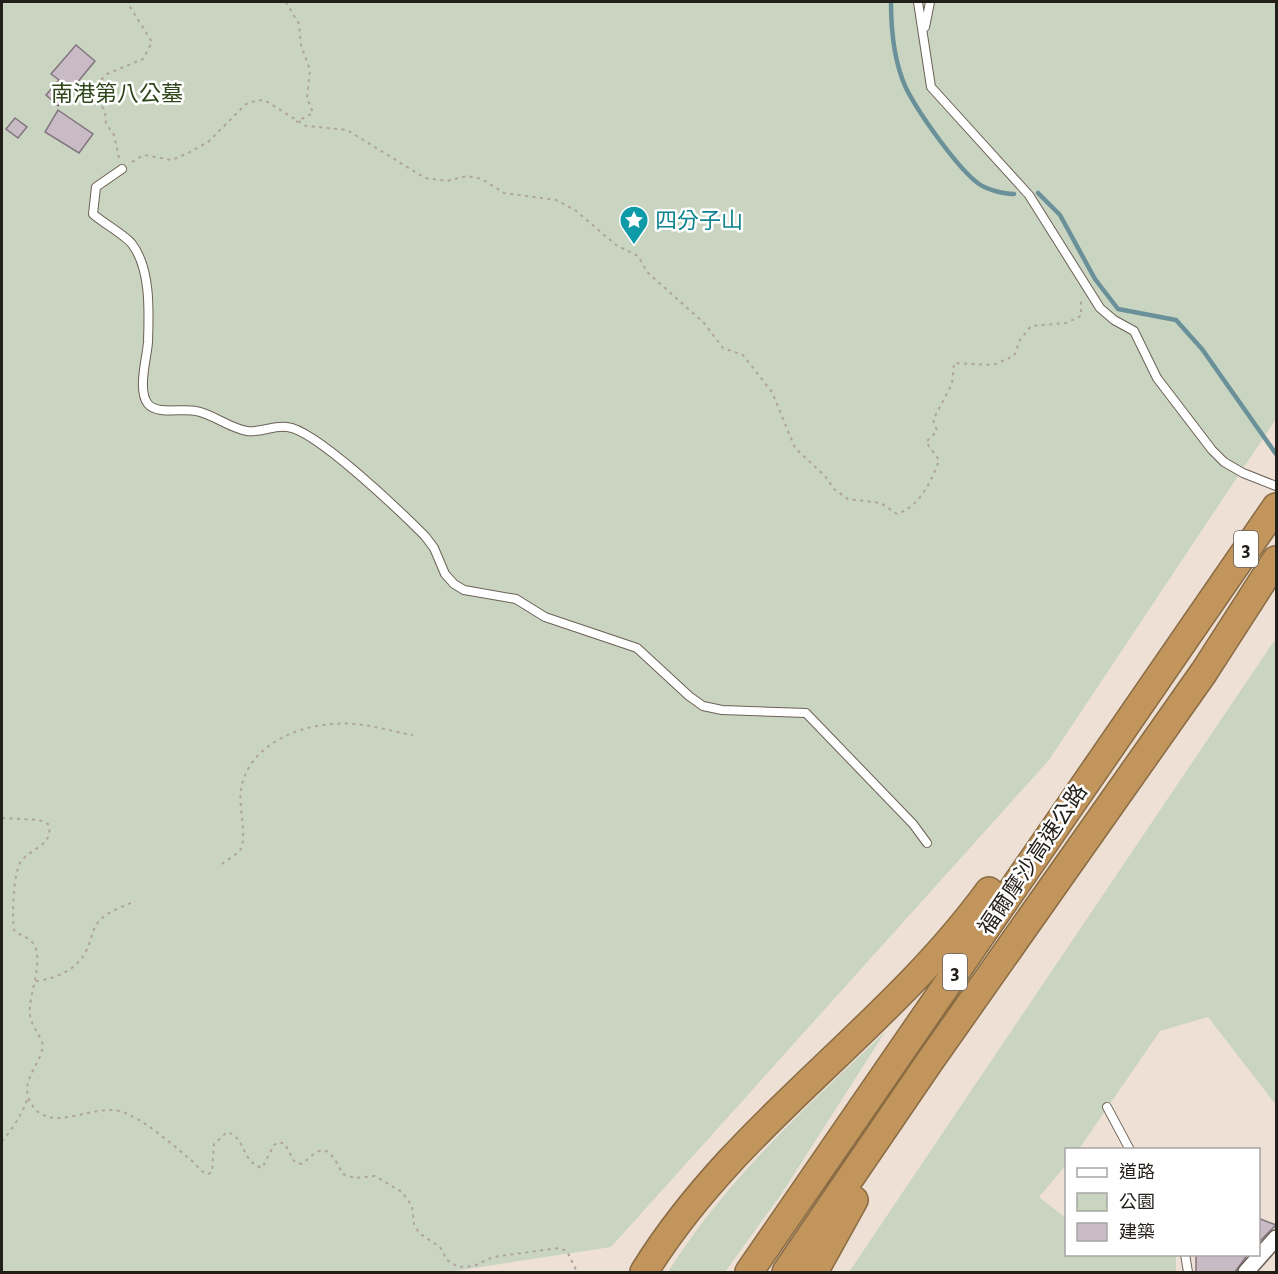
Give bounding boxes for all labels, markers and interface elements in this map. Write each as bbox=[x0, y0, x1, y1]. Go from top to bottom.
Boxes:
park label: 南港第八公墓 bbox=[51, 82, 183, 105]
place icon: 四分子山 bbox=[618, 204, 650, 246]
place label: 四分子山 bbox=[655, 209, 743, 232]
road number: 3 bbox=[1234, 531, 1258, 567]
street label: 福爾摩沙高速公路 bbox=[974, 780, 1091, 939]
road number: 3 bbox=[943, 954, 967, 990]
legend bbox=[1065, 1148, 1260, 1256]
text: 道路 bbox=[1119, 1162, 1155, 1182]
text: 公園 bbox=[1119, 1193, 1155, 1212]
text: 建築 bbox=[1119, 1222, 1155, 1242]

